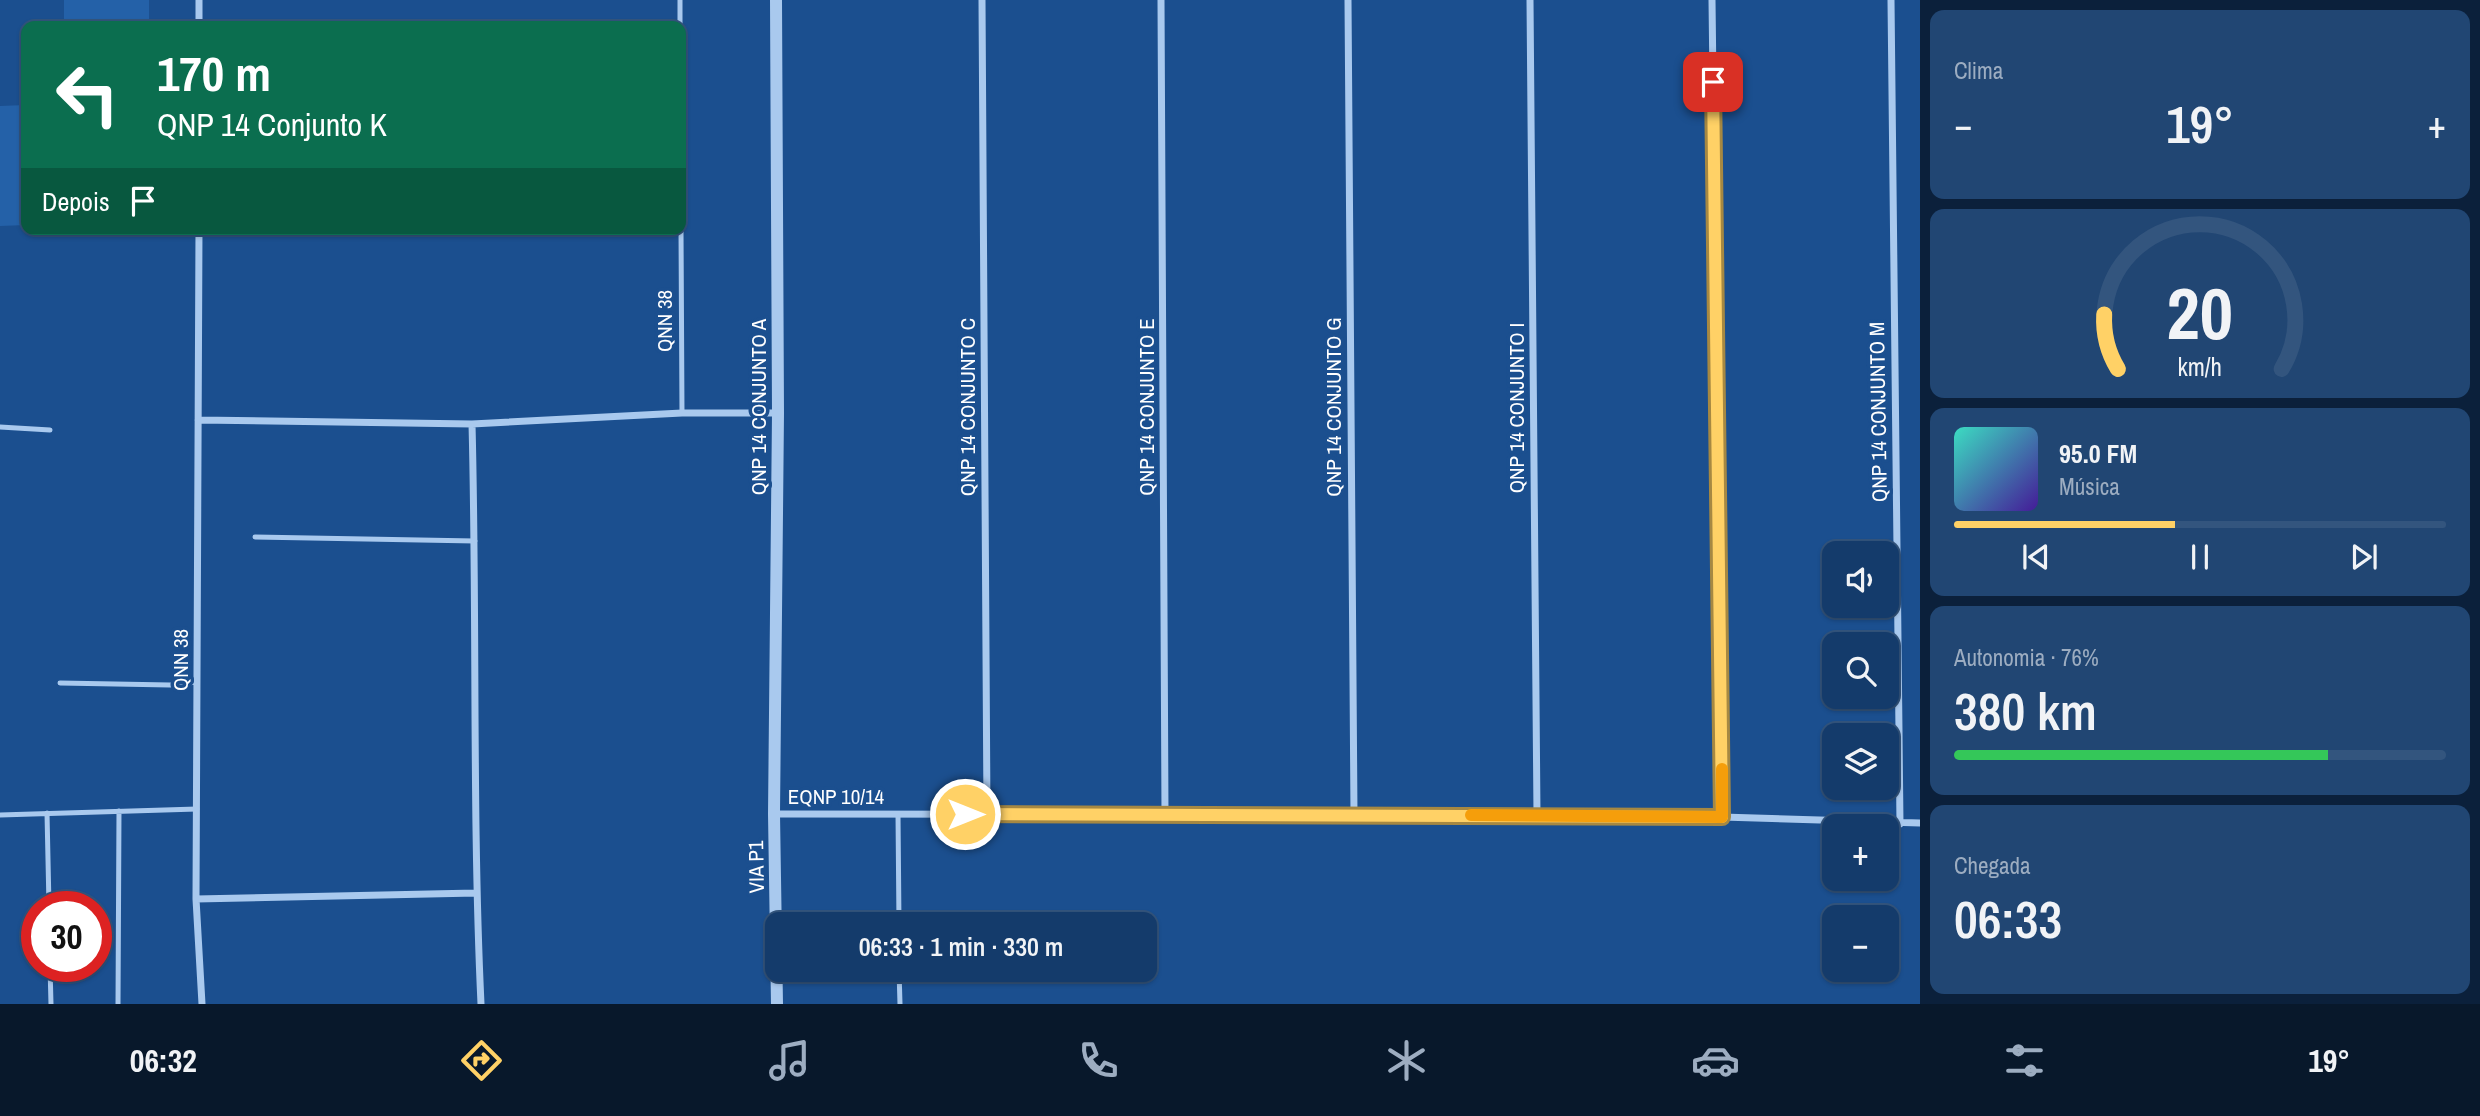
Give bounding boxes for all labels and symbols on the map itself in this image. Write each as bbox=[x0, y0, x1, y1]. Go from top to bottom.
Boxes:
pin bbox=[1683, 52, 1743, 112]
street label: QNN 38 bbox=[650, 290, 679, 352]
street label: QNP 14 CONJUNTO G bbox=[1319, 317, 1348, 497]
street label: QNP 14 CONJUNTO A bbox=[744, 318, 773, 495]
street label: QNP 14 CONJUNTO C bbox=[953, 318, 982, 496]
street label: QNP 14 CONJUNTO E bbox=[1132, 318, 1161, 496]
street label: QNP 14 CONJUNTO M bbox=[1862, 322, 1894, 502]
street label: QNP 14 CONJUNTO I bbox=[1502, 323, 1531, 493]
street label: QNN 38 bbox=[166, 629, 195, 691]
position arrow bbox=[928, 777, 1002, 851]
street label: EQNP 10/14 bbox=[788, 782, 885, 811]
street label: VIA P1 bbox=[741, 840, 771, 894]
speed limit sign: 30 bbox=[21, 891, 112, 982]

